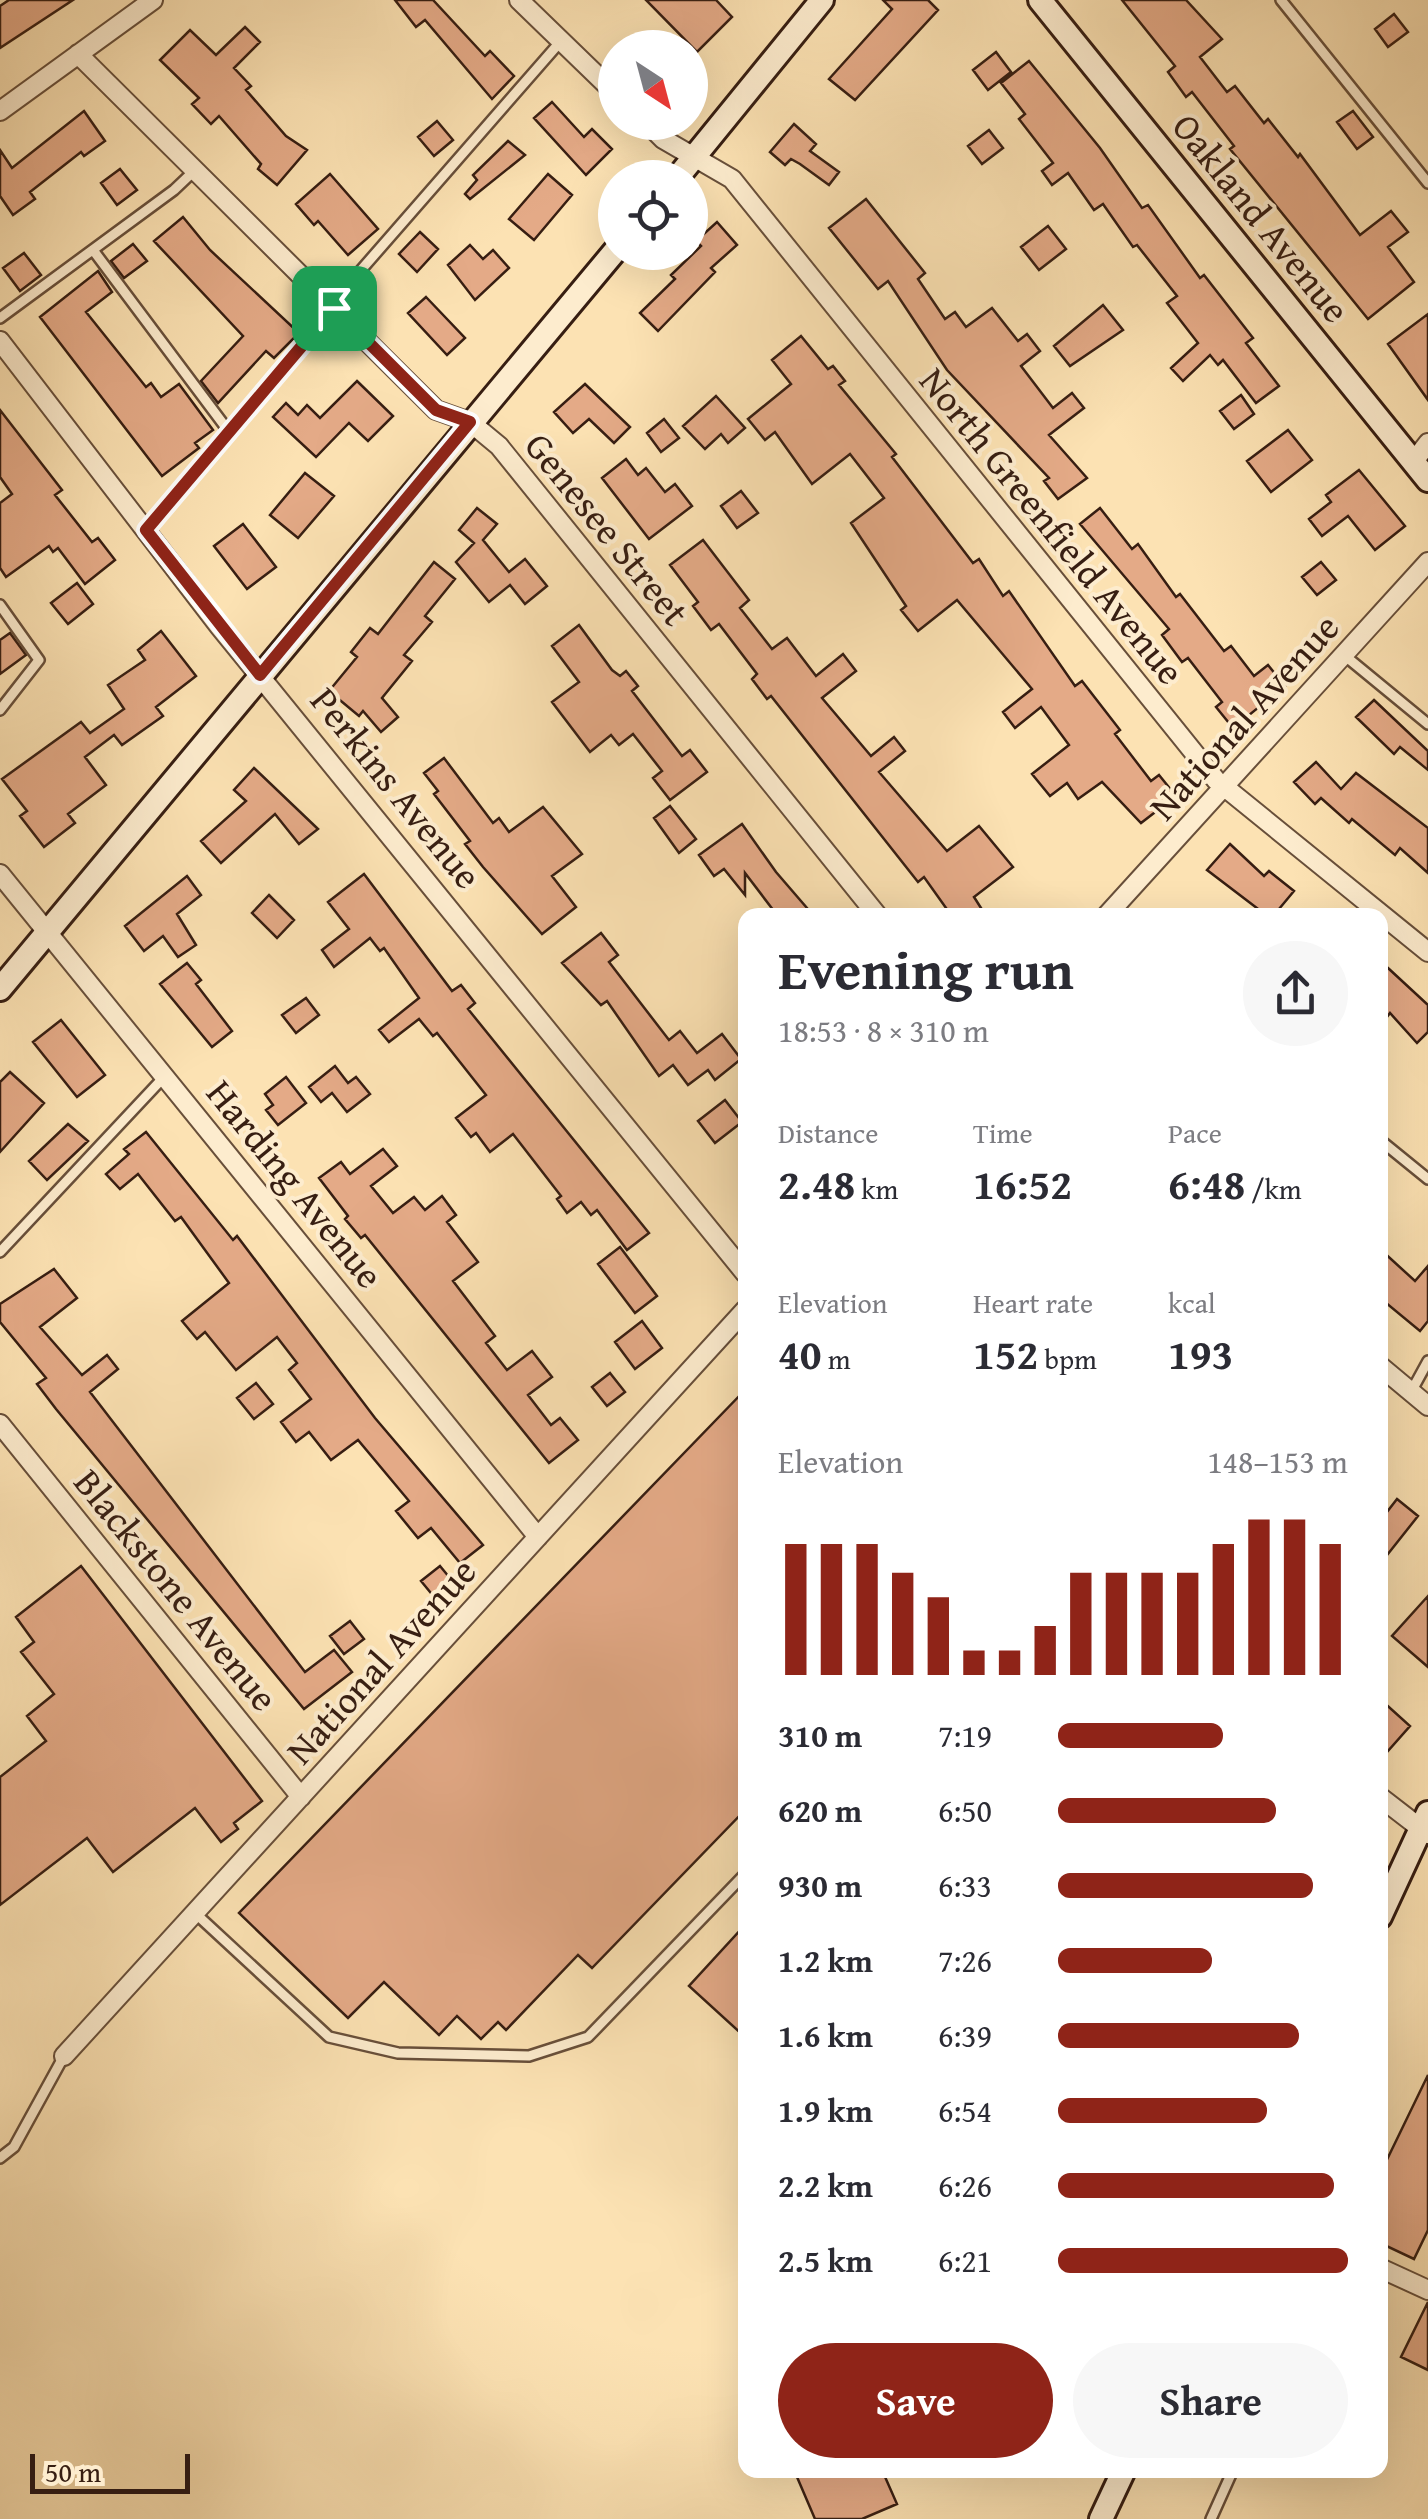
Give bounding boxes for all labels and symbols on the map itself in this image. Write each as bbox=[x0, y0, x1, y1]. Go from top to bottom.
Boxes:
north arrow bbox=[598, 30, 708, 140]
street label: Oakland Avenue bbox=[1160, 100, 1364, 334]
pin bbox=[292, 266, 377, 351]
street label: North Greenfield Avenue bbox=[907, 355, 1199, 696]
street label: Genesee Street bbox=[512, 420, 703, 637]
street label: National Avenue bbox=[1135, 600, 1352, 832]
street label: Perkins Avenue bbox=[298, 674, 496, 900]
street label: Harding Avenue bbox=[194, 1067, 398, 1300]
street label: Blackstone Avenue bbox=[61, 1456, 292, 1723]
street label: National Avenue bbox=[272, 1544, 489, 1776]
scale bar bbox=[30, 2449, 190, 2494]

